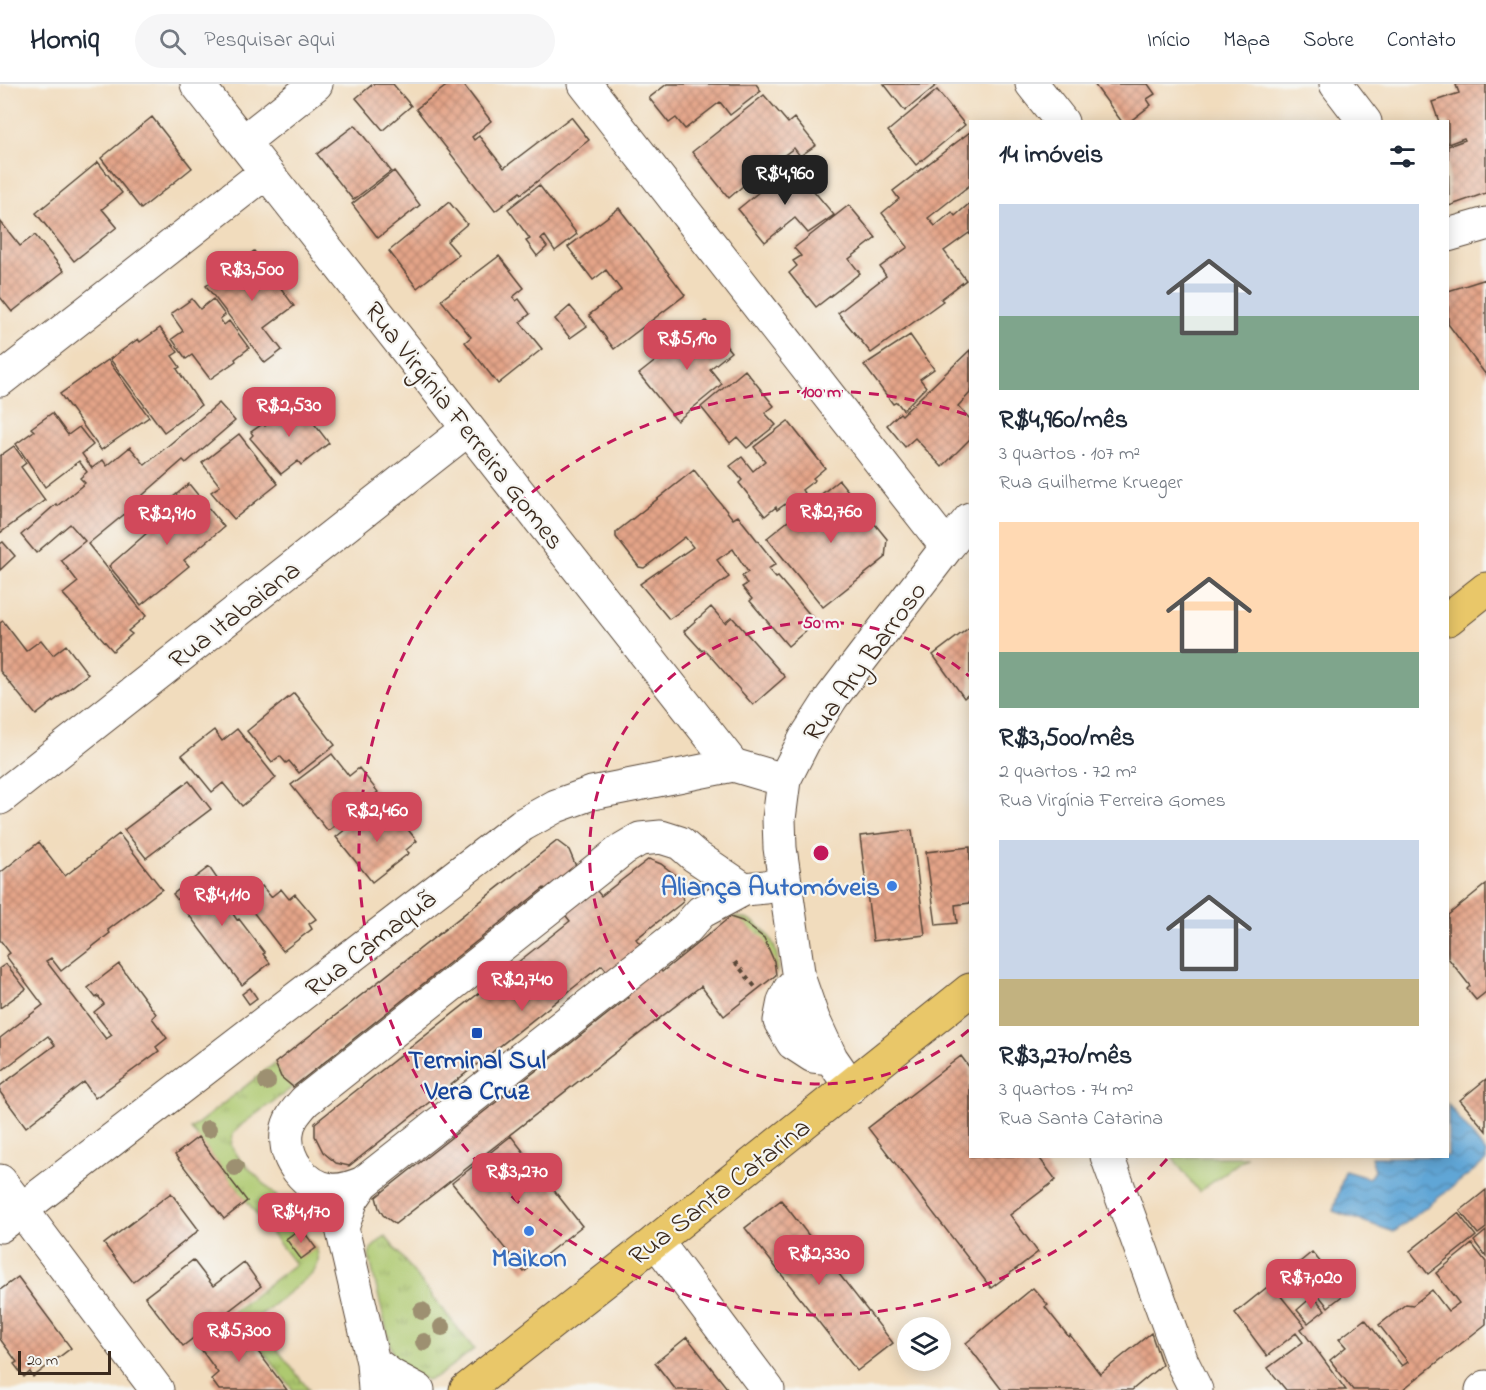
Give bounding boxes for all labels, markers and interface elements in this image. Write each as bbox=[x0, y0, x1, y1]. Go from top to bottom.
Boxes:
search box bbox=[135, 14, 555, 68]
text: Homiq bbox=[30, 21, 99, 62]
icon: search bbox=[156, 25, 189, 58]
text: Pesquisar aqui bbox=[204, 25, 335, 57]
text: Início bbox=[1147, 26, 1190, 56]
text: Mapa bbox=[1223, 26, 1270, 56]
text: Sobre bbox=[1303, 26, 1354, 56]
text: Contato bbox=[1387, 26, 1456, 56]
text: 14 imóveis bbox=[999, 137, 1103, 175]
icon: filters bbox=[1386, 140, 1419, 173]
pin: R$4,960 bbox=[730, 155, 840, 206]
text: R$4,960 bbox=[756, 160, 814, 189]
icon: home bbox=[1155, 243, 1263, 351]
pin: R$3,500 bbox=[197, 251, 307, 302]
text: R$3,500 bbox=[220, 256, 284, 285]
street label: Rua Virgínia Ferreira Gomes bbox=[353, 294, 573, 559]
pin: R$5,190 bbox=[632, 320, 742, 371]
text: R$5,190 bbox=[657, 325, 717, 354]
text: 100 m bbox=[801, 380, 841, 406]
pin: R$2,530 bbox=[234, 387, 344, 438]
text: R$2,530 bbox=[257, 392, 321, 421]
text: R$4,960/mês bbox=[999, 402, 1128, 440]
text: 3 quartos · 107 m² bbox=[999, 440, 1140, 469]
text: Rua Guilherme Krueger bbox=[999, 469, 1183, 498]
pin: R$2,760 bbox=[776, 493, 886, 544]
pin: R$2,910 bbox=[112, 495, 222, 546]
text: R$2,760 bbox=[800, 498, 862, 527]
text: R$2,910 bbox=[138, 500, 196, 529]
street label: Rua Itabaiana bbox=[161, 552, 310, 680]
icon: home bbox=[1155, 561, 1263, 669]
street label: Rua Ary Barroso bbox=[794, 574, 938, 751]
text: 50 m bbox=[803, 611, 839, 637]
text: R$3,500/mês bbox=[999, 720, 1135, 758]
text: 2 quartos · 72 m² bbox=[999, 758, 1137, 787]
text: Rua Virgínia Ferreira Gomes bbox=[999, 787, 1226, 816]
pin: R$2,460 bbox=[322, 792, 432, 843]
text: R$2,460 bbox=[346, 797, 408, 826]
centre of rings bbox=[811, 843, 831, 863]
place label: Aliança Automóveis bbox=[661, 869, 880, 908]
pin: R$4,110 bbox=[167, 876, 277, 927]
marker: Aliança Automóveis bbox=[885, 879, 899, 893]
icon: home bbox=[1155, 879, 1263, 987]
text: R$4,110 bbox=[194, 881, 250, 910]
street label: Rua Camaquã bbox=[298, 881, 446, 1009]
pin: R$2,740 bbox=[467, 961, 577, 1012]
text: R$2,740 bbox=[491, 966, 553, 995]
marker: Terminal Sul Vera Cruz bbox=[470, 1026, 484, 1040]
text: R$3,270/mês bbox=[999, 1038, 1132, 1076]
place label: Terminal Sul Vera Cruz bbox=[408, 1042, 546, 1112]
text: 3 quartos · 74 m² bbox=[999, 1076, 1133, 1105]
text: Rua Santa Catarina bbox=[999, 1105, 1163, 1134]
street label: Rua Santa Catarina bbox=[621, 1109, 820, 1277]
pin: R$3,270 bbox=[462, 1153, 572, 1204]
text: R$3,270 bbox=[486, 1158, 548, 1187]
pin: R$4,170 bbox=[246, 1193, 356, 1244]
text: R$4,170 bbox=[272, 1198, 330, 1227]
marker: Maikon bbox=[522, 1224, 536, 1238]
pin: R$2,330 bbox=[764, 1235, 874, 1286]
place label: Maikon bbox=[491, 1240, 567, 1279]
text: R$2,330 bbox=[788, 1240, 850, 1269]
pin: R$7,020 bbox=[1256, 1259, 1366, 1310]
text: R$7,020 bbox=[1280, 1264, 1342, 1293]
pin: R$5,300 bbox=[184, 1312, 294, 1363]
text: R$5,300 bbox=[207, 1317, 271, 1346]
map controls bbox=[897, 1317, 951, 1371]
button: layers bbox=[897, 1317, 951, 1371]
scale bar bbox=[18, 1348, 111, 1376]
text: 20 m bbox=[27, 1349, 58, 1373]

